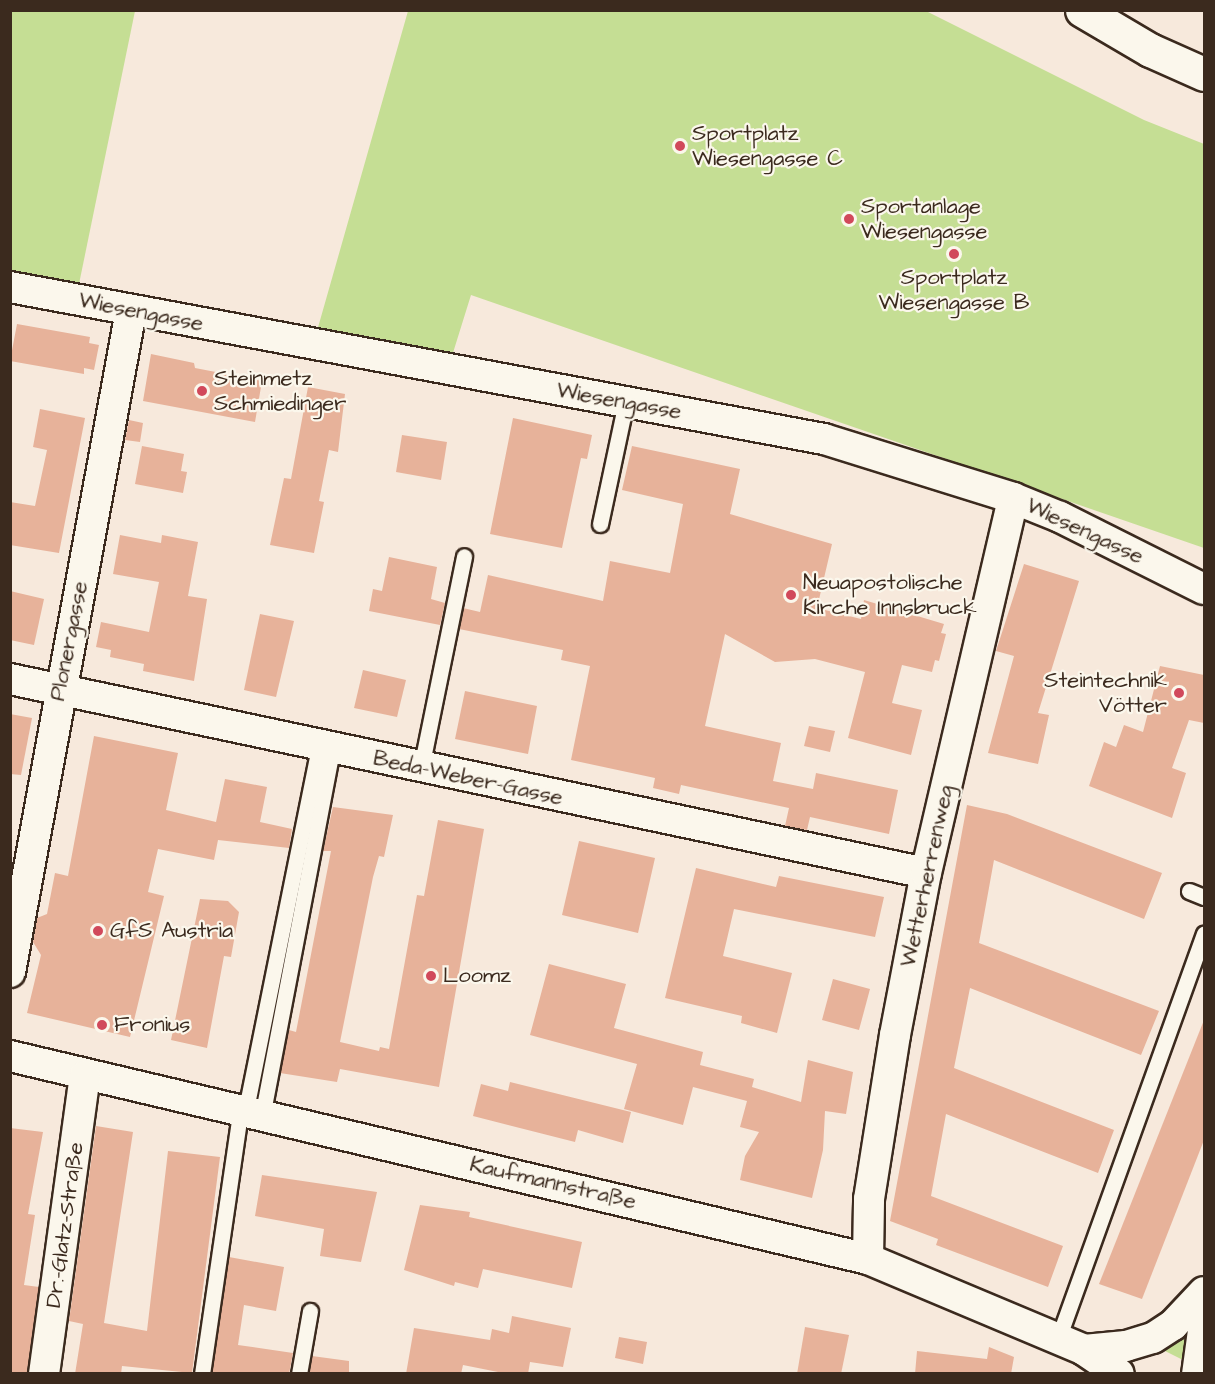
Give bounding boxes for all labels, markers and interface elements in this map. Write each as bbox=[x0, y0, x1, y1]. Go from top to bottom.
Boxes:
place label: Sportplatz Wiesengasse C bbox=[692, 120, 843, 172]
marker: Sportplatz Wiesengasse C bbox=[673, 139, 687, 153]
place label: Sportanlage Wiesengasse bbox=[861, 193, 987, 244]
marker: Sportanlage Wiesengasse bbox=[842, 212, 856, 226]
marker: Sportplatz Wiesengasse B bbox=[947, 247, 961, 261]
place label: Sportplatz Wiesengasse B bbox=[879, 264, 1029, 316]
street label: Wiesengasse bbox=[76, 287, 206, 337]
place label: Steinmetz Schmiedinger bbox=[214, 365, 346, 416]
street label: Wiesengasse bbox=[554, 377, 684, 425]
marker: Steinmetz Schmiedinger bbox=[195, 384, 209, 398]
street label: Wiesengasse bbox=[1022, 492, 1148, 570]
place label: Neuapostolische Kirche Innsbruck bbox=[803, 569, 977, 620]
street label: Plonergasse bbox=[44, 579, 94, 703]
marker: Neuapostolische Kirche Innsbruck bbox=[784, 588, 798, 602]
place label: Steintechnik Vötter bbox=[1044, 667, 1167, 718]
marker: Steintechnik Vötter bbox=[1172, 686, 1186, 700]
street label: Beda-Weber-Gasse bbox=[371, 745, 565, 811]
street label: Wetterherrenweg bbox=[895, 783, 959, 969]
place label: GfS Austria bbox=[110, 918, 233, 944]
marker: GfS Austria bbox=[91, 924, 105, 938]
place label: Loomz bbox=[443, 963, 511, 989]
marker: Loomz bbox=[424, 969, 438, 983]
place label: Fronius bbox=[114, 1012, 190, 1038]
marker: Fronius bbox=[95, 1018, 109, 1032]
street label: Dr.-Glatz-Straße bbox=[40, 1141, 90, 1309]
street label: Kaufmannstraße bbox=[467, 1151, 639, 1215]

